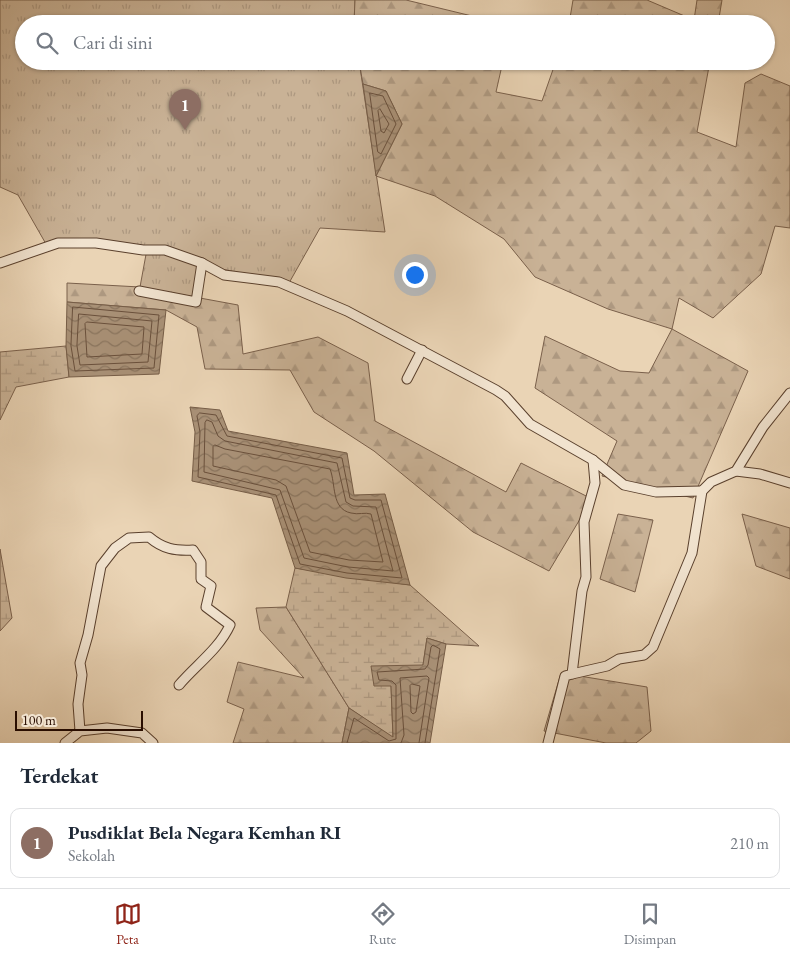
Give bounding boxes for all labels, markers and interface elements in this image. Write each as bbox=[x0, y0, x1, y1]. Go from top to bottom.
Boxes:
search box bbox=[15, 15, 775, 70]
icon: search bbox=[33, 29, 61, 57]
text: Cari di sini bbox=[73, 30, 152, 55]
pin: 1 bbox=[169, 89, 201, 130]
your location bbox=[402, 262, 428, 288]
scale bar bbox=[15, 708, 142, 731]
text: 100 m bbox=[22, 711, 56, 729]
text: Terdekat bbox=[20, 762, 98, 789]
text: Pusdiklat Bela Negara Kemhan RI bbox=[68, 820, 341, 845]
text: 1 bbox=[33, 833, 41, 854]
text: 210 m bbox=[730, 833, 769, 854]
text: Sekolah bbox=[68, 845, 115, 866]
tab: Peta bbox=[114, 900, 142, 948]
tab: Rute bbox=[369, 900, 397, 948]
tab: Disimpan bbox=[624, 900, 676, 948]

